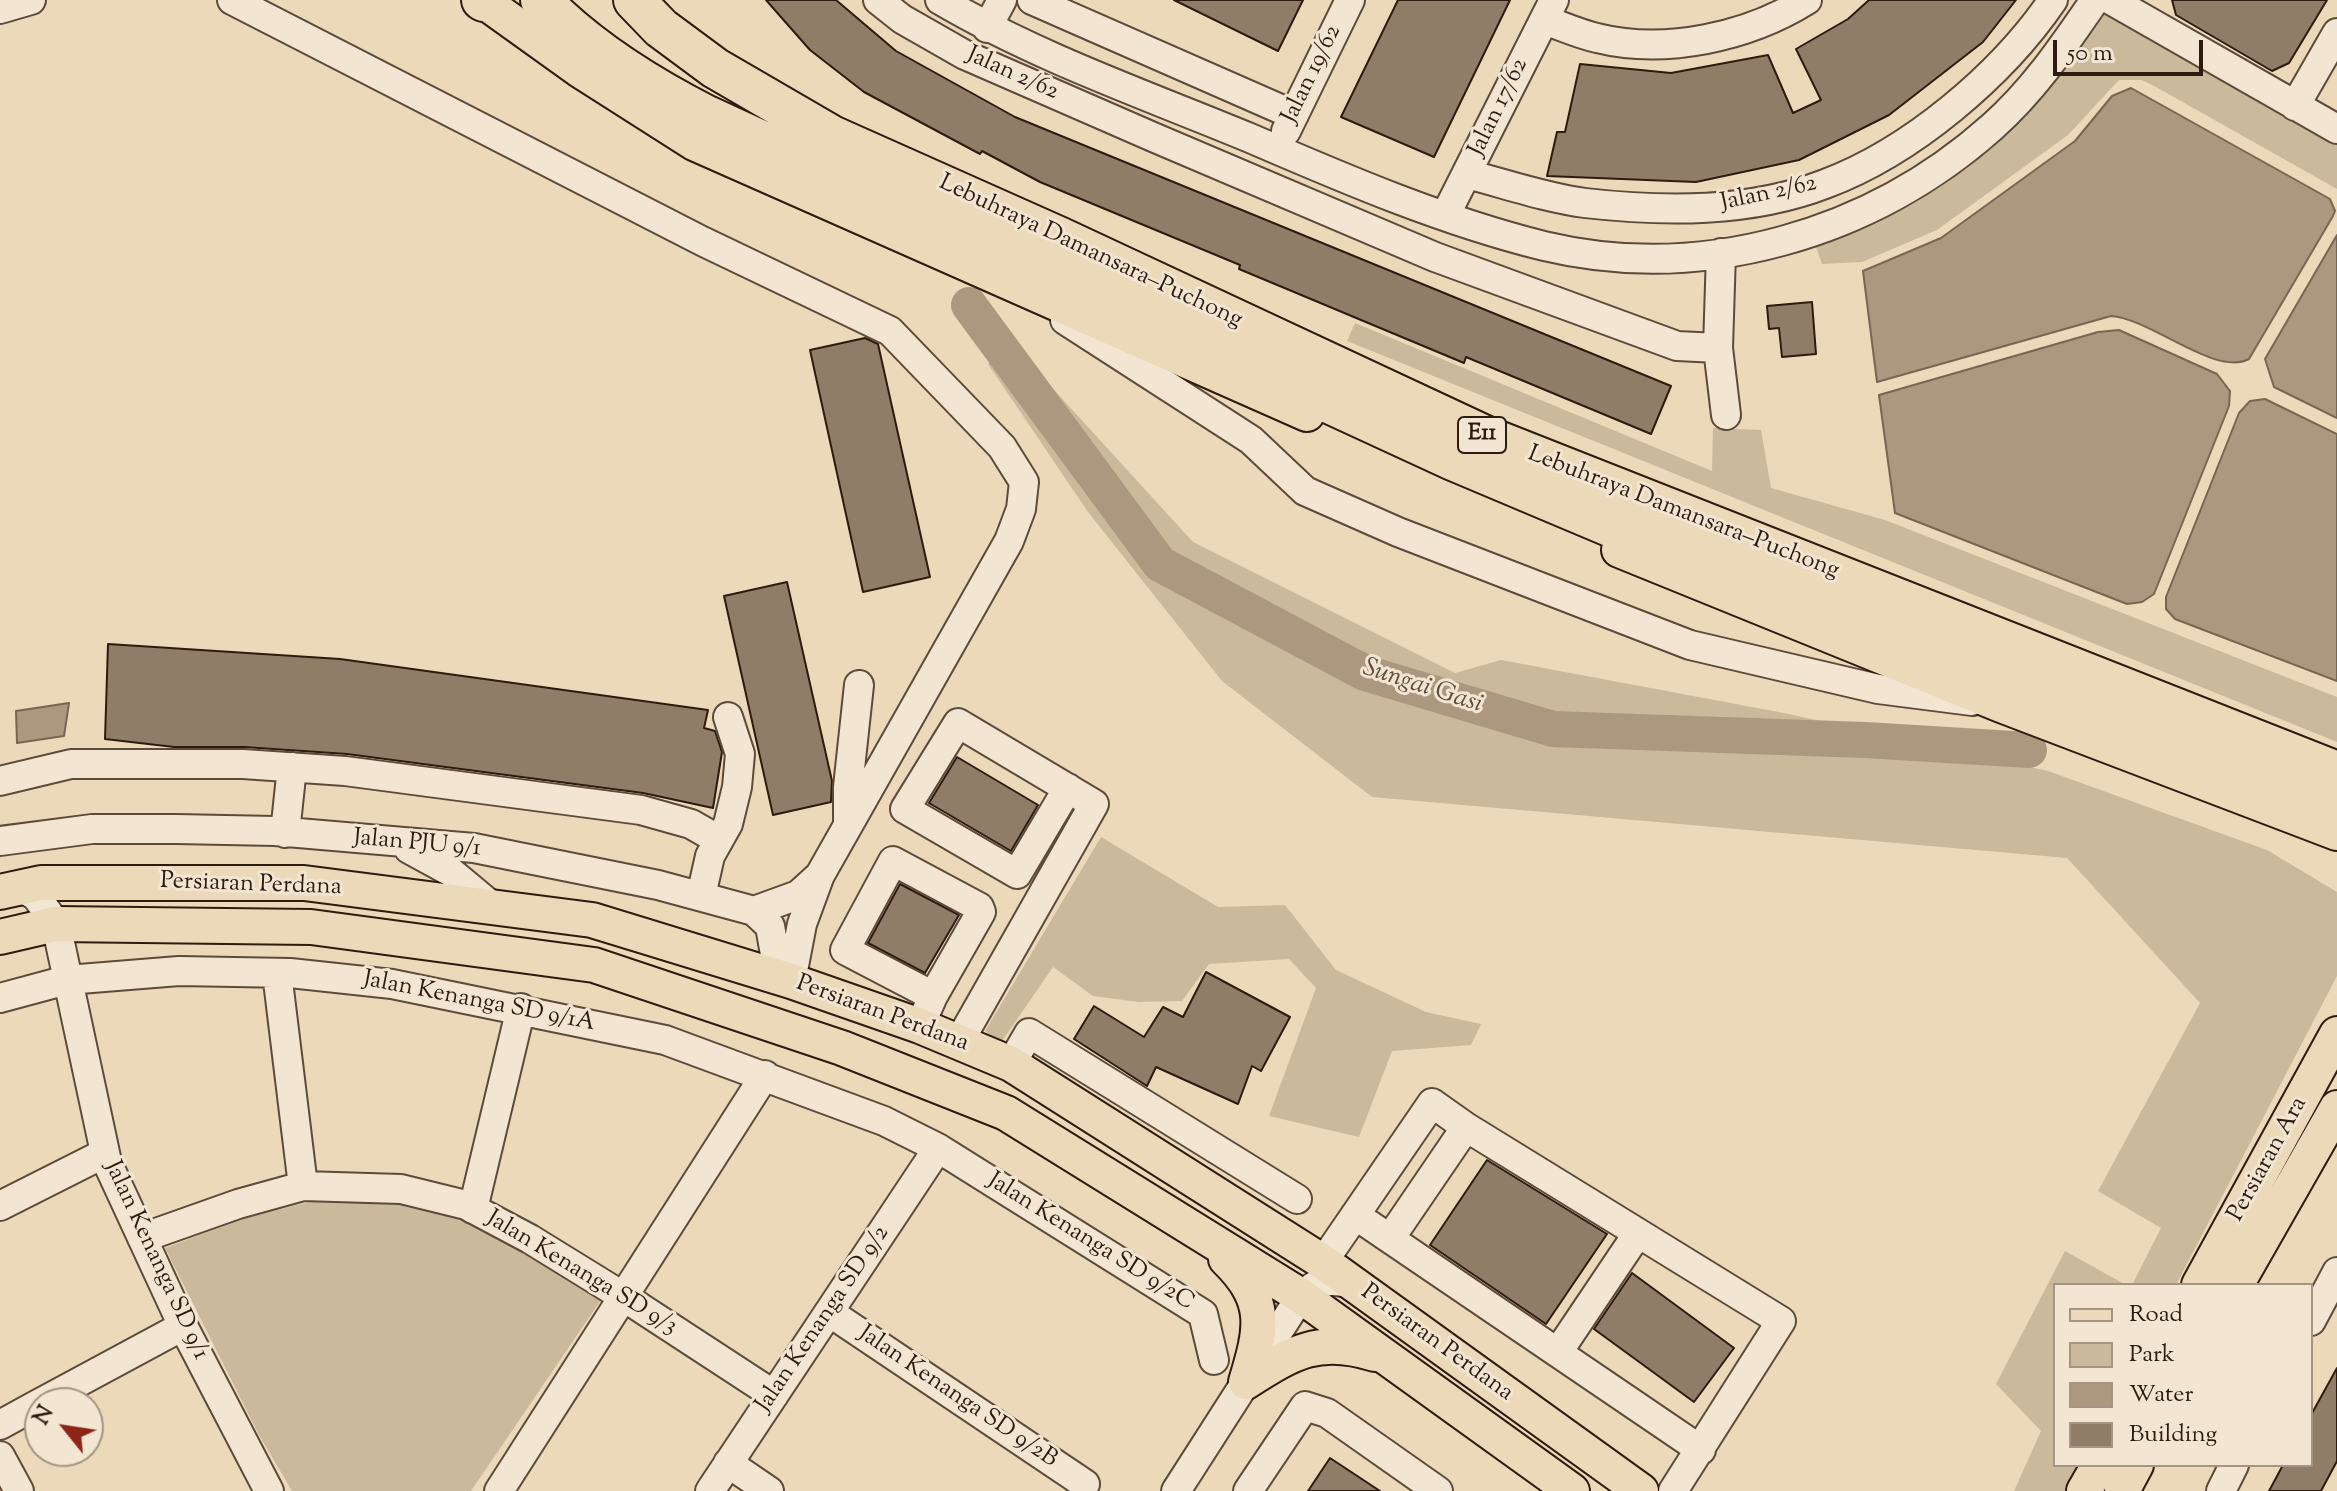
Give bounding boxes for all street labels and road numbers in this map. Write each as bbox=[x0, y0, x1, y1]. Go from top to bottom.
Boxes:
street label: Jalan 19/62 bbox=[1277, 21, 1349, 129]
street label: Jalan 2/62 bbox=[962, 42, 1062, 108]
street label: Jalan 17/62 bbox=[1464, 54, 1536, 162]
street label: Lebuhraya Damansara–Puchong bbox=[934, 170, 1246, 336]
street label: Jalan 2/62 bbox=[1718, 171, 1820, 219]
road number: E11 bbox=[1458, 417, 1506, 453]
street label: Lebuhraya Damansara–Puchong bbox=[1523, 441, 1843, 587]
street label: Jalan PJU 9/1 bbox=[352, 825, 482, 865]
street label: Persiaran Perdana bbox=[160, 868, 342, 904]
street label: Jalan Kenanga SD 9/1A bbox=[361, 966, 597, 1040]
street label: Persiaran Perdana bbox=[792, 970, 972, 1060]
street label: Persiaran Ara bbox=[2223, 1093, 2315, 1227]
street label: Jalan Kenanga SD 9/1 bbox=[96, 1157, 214, 1365]
street label: Jalan Kenanga SD 9/2C bbox=[981, 1168, 1199, 1318]
street label: Jalan Kenanga SD 9/3 bbox=[480, 1206, 682, 1342]
street label: Jalan Kenanga SD 9/2 bbox=[751, 1221, 897, 1419]
street label: Persiaran Perdana bbox=[1354, 1279, 1518, 1409]
street label: Jalan Kenanga SD 9/2B bbox=[852, 1321, 1062, 1475]

